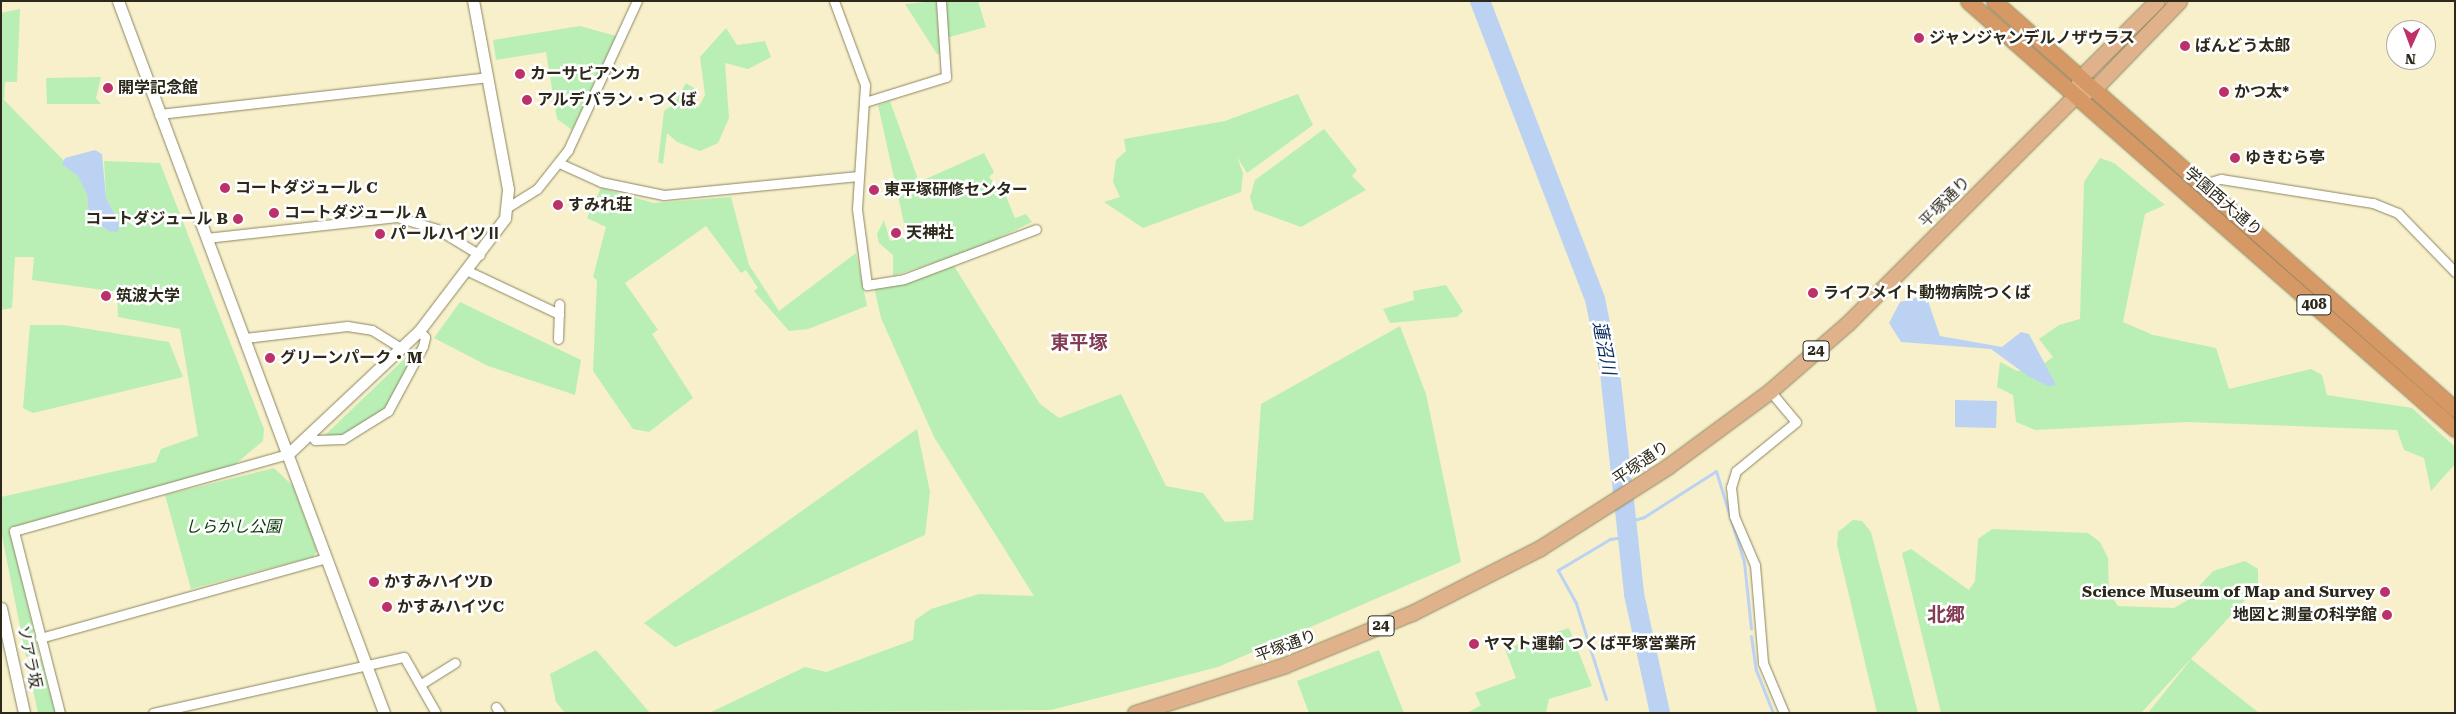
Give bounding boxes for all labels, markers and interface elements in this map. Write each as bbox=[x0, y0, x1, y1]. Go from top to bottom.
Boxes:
north arrow bbox=[2386, 20, 2436, 70]
place label: ジャンジャンデルノザウラス bbox=[1929, 28, 2137, 48]
marker: ジャンジャンデルノザウラス bbox=[1913, 32, 1925, 44]
place label: ばんどう太郎 bbox=[2195, 36, 2291, 56]
marker: ばんどう太郎 bbox=[2179, 40, 2191, 52]
text: N bbox=[2405, 51, 2416, 67]
place label: カーサビアンカ bbox=[530, 64, 642, 84]
marker: カーサビアンカ bbox=[514, 68, 526, 80]
place label: 開学記念館 bbox=[118, 78, 198, 98]
marker: 開学記念館 bbox=[102, 82, 114, 94]
place label: かつ太* bbox=[2234, 82, 2289, 102]
marker: かつ太* bbox=[2218, 86, 2230, 98]
place label: アルデバラン・つくば bbox=[537, 90, 697, 110]
marker: アルデバラン・つくば bbox=[521, 94, 533, 106]
place label: ゆきむら亭 bbox=[2245, 148, 2325, 168]
marker: ゆきむら亭 bbox=[2229, 152, 2241, 164]
street label: 学園西大通り bbox=[2180, 163, 2266, 241]
street label: 平塚通り bbox=[1916, 173, 1974, 231]
place label: コートダジュール C bbox=[235, 178, 378, 198]
place label: 東平塚研修センター bbox=[884, 180, 1028, 200]
marker: コートダジュール C bbox=[219, 182, 231, 194]
marker: 東平塚研修センター bbox=[868, 184, 880, 196]
place label: すみれ荘 bbox=[568, 195, 632, 215]
marker: すみれ荘 bbox=[552, 199, 564, 211]
place label: コートダジュール A bbox=[284, 203, 428, 223]
marker: コートダジュール A bbox=[268, 207, 280, 219]
place label: コートダジュール B bbox=[84, 209, 228, 229]
marker: コートダジュール B bbox=[232, 213, 244, 225]
place label: 天神社 bbox=[906, 223, 954, 243]
place label: パールハイツⅡ bbox=[390, 224, 502, 244]
marker: 天神社 bbox=[890, 227, 902, 239]
marker: パールハイツⅡ bbox=[374, 228, 386, 240]
place label: ライフメイト動物病院つくば bbox=[1823, 283, 2031, 303]
place label: 筑波大学 bbox=[116, 286, 180, 306]
marker: ライフメイト動物病院つくば bbox=[1807, 287, 1819, 299]
marker: 筑波大学 bbox=[100, 290, 112, 302]
road number: 408 bbox=[2295, 292, 2333, 318]
water label: 蓮沼川 bbox=[1588, 319, 1620, 377]
district label: 東平塚 bbox=[1051, 332, 1107, 354]
road number: 24 bbox=[1802, 338, 1830, 364]
place label: グリーンパーク・M bbox=[280, 348, 423, 368]
marker: グリーンパーク・M bbox=[264, 352, 276, 364]
street label: 平塚通り bbox=[1609, 437, 1673, 489]
park label: しらかし公園 bbox=[185, 517, 281, 537]
place label: かすみハイツD bbox=[384, 572, 493, 592]
marker: かすみハイツD bbox=[368, 576, 380, 588]
place label: Science Museum of Map and Survey bbox=[2082, 582, 2375, 602]
marker: Science Museum of Map and Survey bbox=[2379, 586, 2391, 598]
place label: かすみハイツC bbox=[397, 597, 504, 617]
marker: かすみハイツC bbox=[381, 601, 393, 613]
district label: 北郷 bbox=[1927, 604, 1965, 626]
place label: 地図と測量の科学館 bbox=[2233, 605, 2377, 625]
marker: 地図と測量の科学館 bbox=[2381, 609, 2393, 621]
road number: 24 bbox=[1367, 614, 1395, 638]
street label: ソアラ坂 bbox=[13, 624, 45, 690]
street label: 平塚通り bbox=[1253, 626, 1319, 666]
place label: ヤマト運輸 つくば平塚営業所 bbox=[1484, 634, 1696, 654]
marker: ヤマト運輸 つくば平塚営業所 bbox=[1468, 638, 1480, 650]

